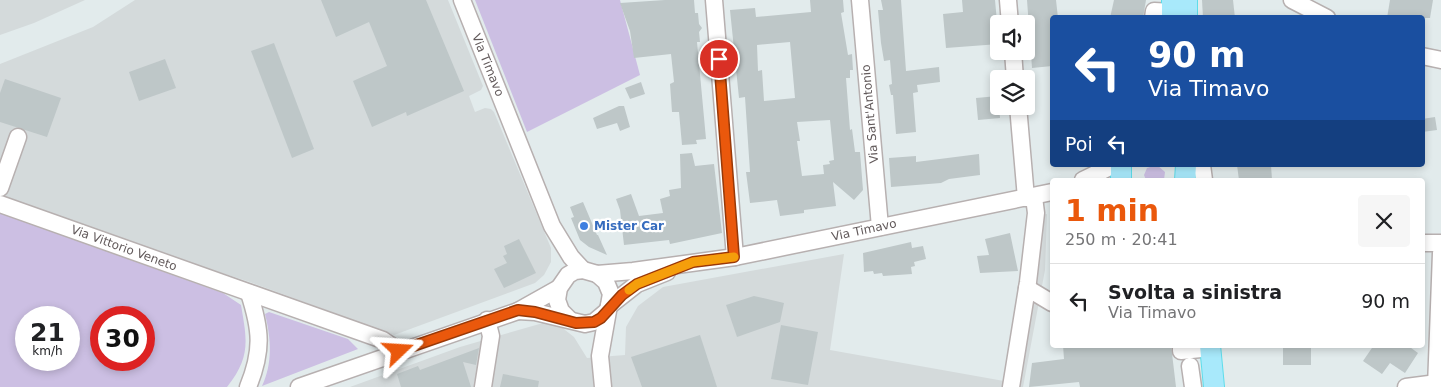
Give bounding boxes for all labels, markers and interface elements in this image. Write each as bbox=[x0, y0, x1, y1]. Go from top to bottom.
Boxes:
map controls bbox=[990, 15, 1035, 115]
button: sound bbox=[990, 15, 1035, 60]
street label: Via Timavo bbox=[469, 32, 507, 98]
icon: left bbox=[1065, 35, 1130, 100]
text: 90 m bbox=[1148, 35, 1245, 75]
pin bbox=[698, 38, 740, 80]
icon: arrive bbox=[705, 45, 733, 73]
street label: Via Sant'Antonio bbox=[859, 64, 881, 164]
button: layers bbox=[990, 70, 1035, 115]
text: Via Timavo bbox=[1148, 76, 1269, 101]
icon: left bbox=[1103, 130, 1131, 158]
text: Poi bbox=[1065, 133, 1093, 155]
text: 1 min bbox=[1065, 193, 1159, 228]
button: close bbox=[1358, 195, 1410, 247]
street label: Via Timavo bbox=[830, 216, 898, 244]
place label: Mister Car bbox=[594, 219, 664, 233]
marker: Mister Car bbox=[578, 220, 590, 232]
street label: Via Vittorio Veneto bbox=[69, 222, 179, 274]
text: 250 m · 20:41 bbox=[1065, 230, 1178, 249]
text: Svolta a sinistra bbox=[1108, 281, 1282, 303]
icon: left bbox=[1065, 287, 1093, 315]
text: 90 m bbox=[1361, 290, 1410, 312]
text: Via Timavo bbox=[1108, 303, 1196, 322]
speed limit sign: 30 bbox=[90, 306, 155, 371]
text: 21 bbox=[30, 318, 65, 347]
position arrow bbox=[372, 324, 424, 376]
text: km/h bbox=[32, 344, 63, 358]

